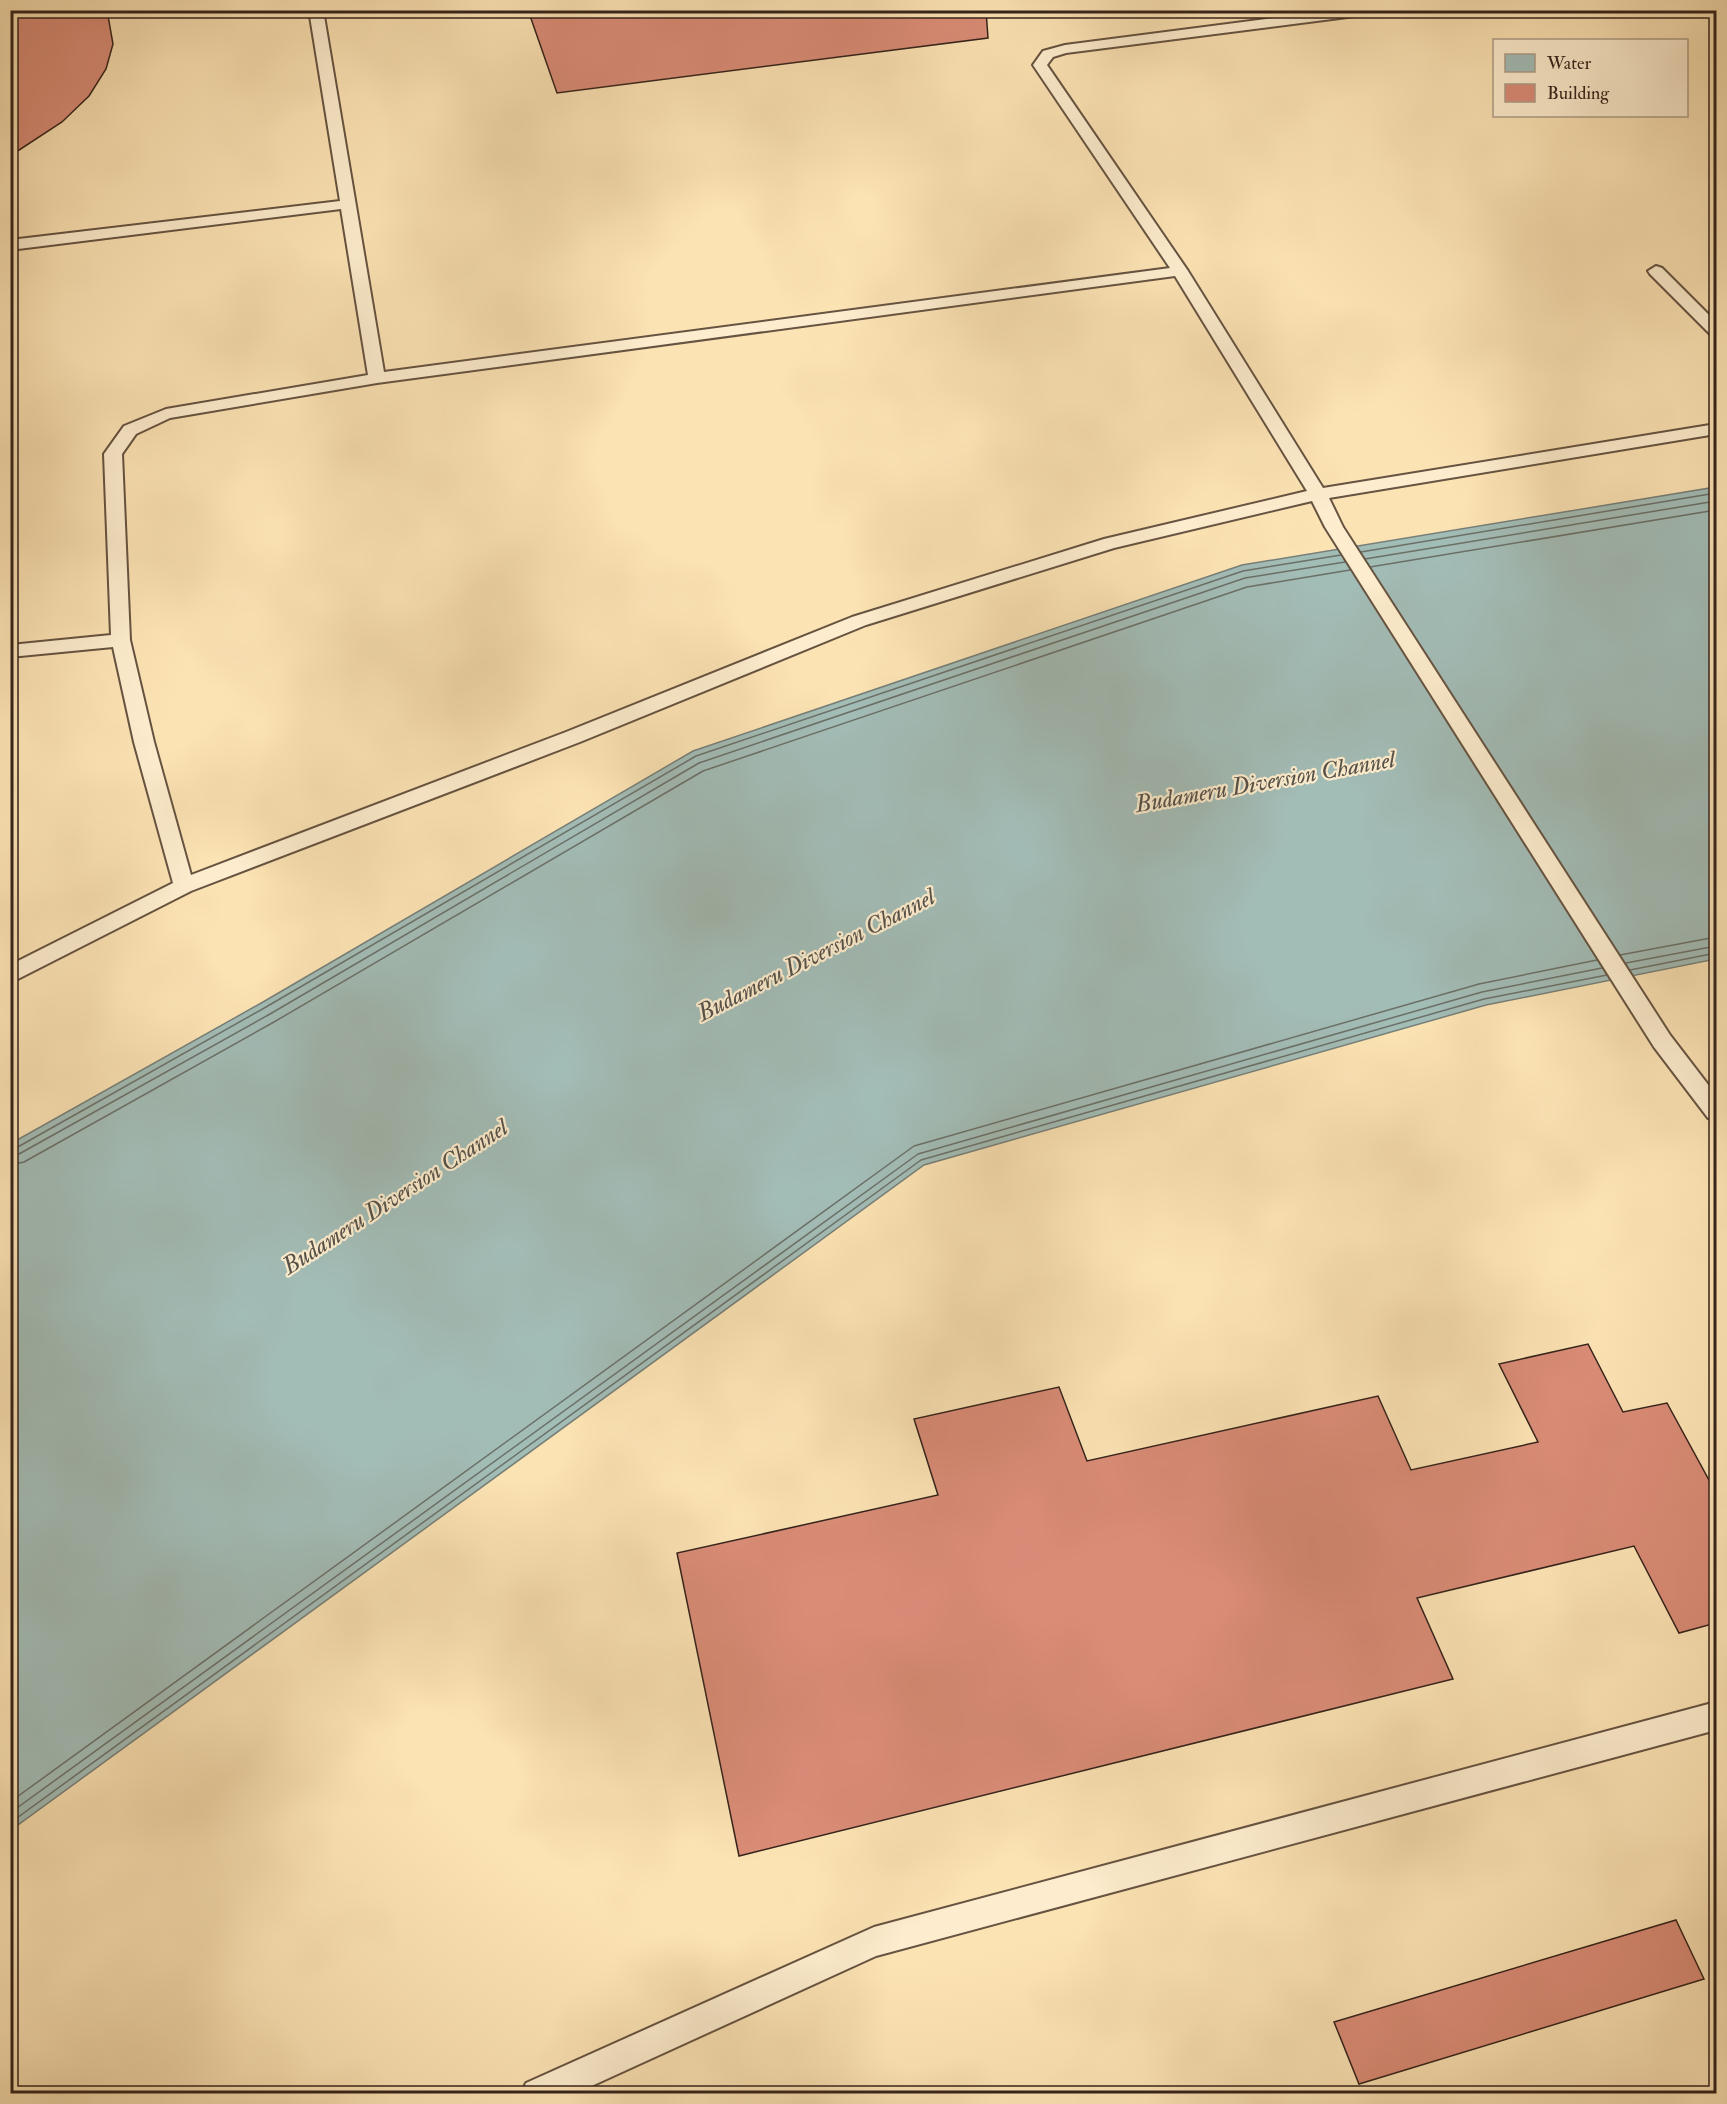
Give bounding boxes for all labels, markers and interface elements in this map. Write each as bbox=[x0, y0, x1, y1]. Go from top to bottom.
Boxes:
legend bbox=[1493, 39, 1688, 117]
text: Water bbox=[1546, 52, 1591, 75]
text: Building bbox=[1547, 82, 1610, 105]
water label: Budameru Diversion Channel bbox=[1132, 743, 1400, 820]
water label: Budameru Diversion Channel bbox=[691, 880, 942, 1029]
water label: Budameru Diversion Channel bbox=[275, 1111, 516, 1282]

